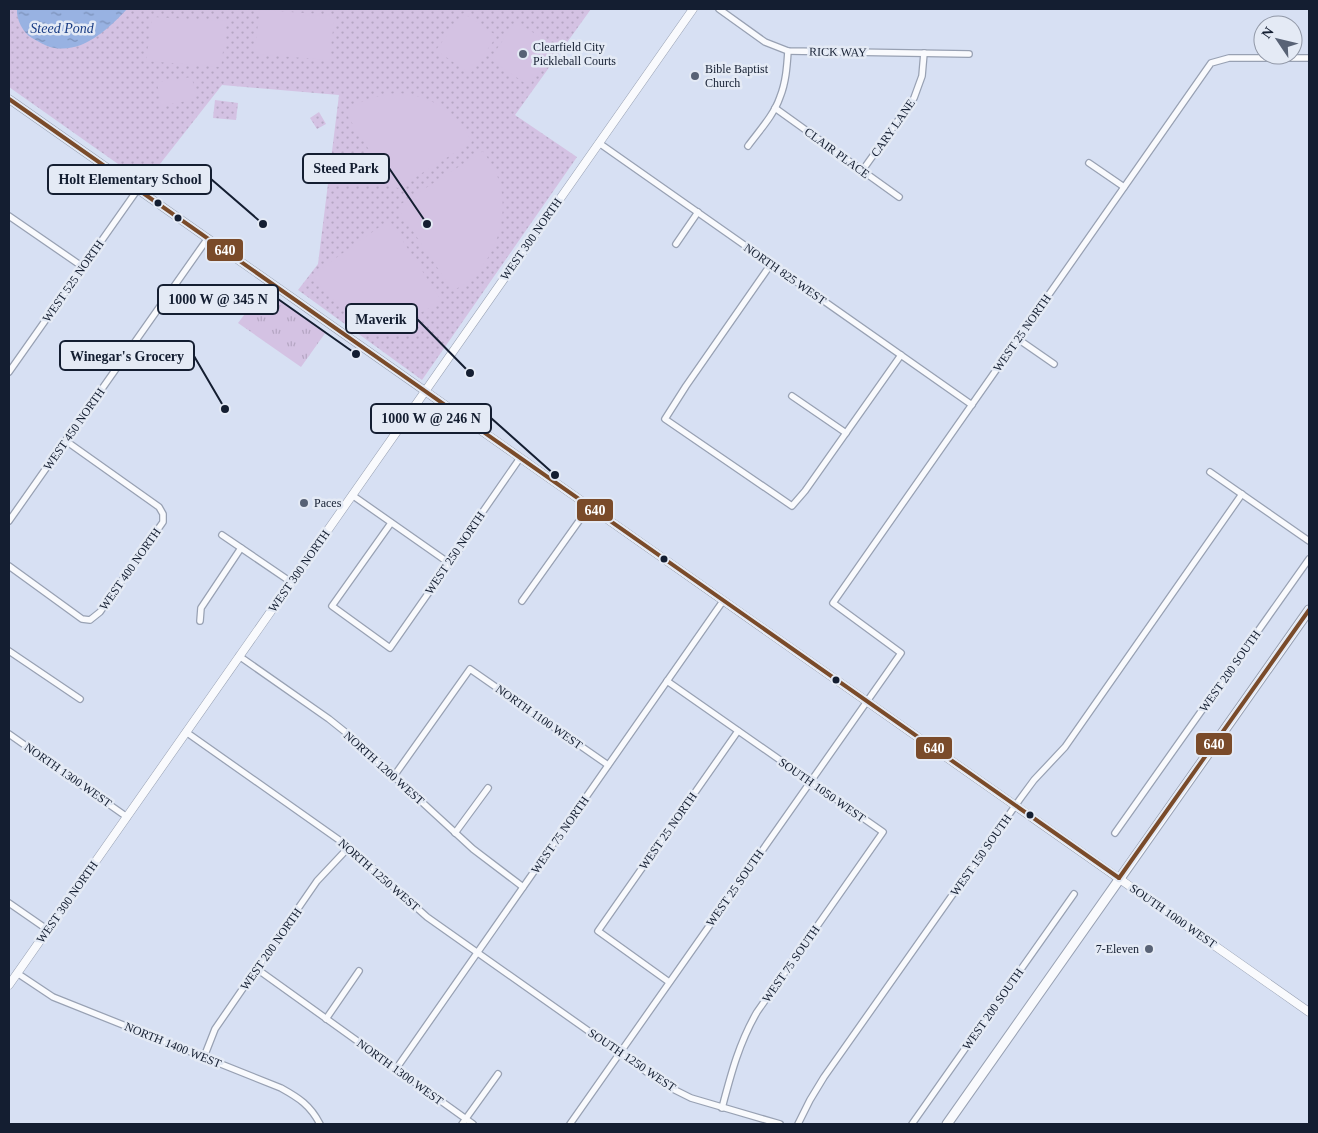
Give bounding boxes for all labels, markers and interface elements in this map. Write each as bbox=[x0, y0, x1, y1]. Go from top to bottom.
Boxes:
north arrow bbox=[1253, 15, 1303, 65]
water label: Steed Pond bbox=[30, 21, 95, 36]
text: N bbox=[1259, 24, 1277, 41]
place label: Clearfield City Pickleball Courts bbox=[533, 40, 616, 68]
street label: RICK WAY bbox=[809, 44, 867, 60]
marker: Clearfield City Pickleball Courts bbox=[517, 48, 529, 60]
place label: Bible Baptist Church bbox=[705, 62, 769, 90]
marker: Bible Baptist Church bbox=[689, 70, 701, 82]
street label: CARY LANE bbox=[868, 96, 918, 160]
street label: CLAIR PLACE bbox=[802, 125, 872, 181]
callout: Steed Park bbox=[303, 154, 389, 183]
text: Steed Park bbox=[313, 161, 379, 176]
callout: Holt Elementary School bbox=[48, 165, 211, 194]
text: Holt Elementary School bbox=[58, 172, 202, 187]
street label: WEST 300 NORTH bbox=[497, 195, 565, 283]
unlabelled marker bbox=[153, 198, 163, 208]
unlabelled marker bbox=[173, 213, 183, 223]
street label: WEST 525 NORTH bbox=[39, 237, 107, 325]
line badge: 640 bbox=[206, 238, 244, 262]
street label: NORTH 825 WEST bbox=[741, 240, 829, 308]
text: 640 bbox=[215, 243, 236, 258]
callout: 1000 W @ 345 N bbox=[158, 285, 278, 314]
street label: WEST 25 NORTH bbox=[990, 291, 1054, 374]
text: 1000 W @ 345 N bbox=[168, 292, 268, 307]
callout: Maverik bbox=[346, 304, 417, 333]
text: Maverik bbox=[355, 312, 407, 327]
callout: Winegar's Grocery bbox=[60, 341, 194, 370]
text: Winegar's Grocery bbox=[70, 349, 184, 364]
street label: WEST 450 NORTH bbox=[40, 385, 108, 473]
callout: 1000 W @ 246 N bbox=[371, 404, 491, 433]
text: 1000 W @ 246 N bbox=[381, 411, 481, 426]
place label: Paces bbox=[314, 496, 342, 510]
marker: Paces bbox=[298, 497, 310, 509]
line badge: 640 bbox=[576, 498, 614, 522]
text: 640 bbox=[585, 503, 606, 518]
street label: WEST 250 NORTH bbox=[422, 509, 488, 597]
street label: WEST 400 NORTH bbox=[96, 525, 164, 613]
street label: WEST 300 NORTH bbox=[265, 527, 333, 615]
unlabelled marker bbox=[659, 554, 669, 564]
street label: WEST 200 SOUTH bbox=[1197, 627, 1264, 715]
unlabelled marker bbox=[831, 675, 841, 685]
street label: NORTH 1100 WEST bbox=[493, 682, 586, 753]
street label: NORTH 1200 WEST bbox=[341, 728, 427, 808]
line badge: 640 bbox=[1195, 732, 1233, 756]
line badge: 640 bbox=[915, 736, 953, 760]
text: 640 bbox=[1204, 737, 1225, 752]
street label: NORTH 1300 WEST bbox=[22, 740, 115, 811]
text: 640 bbox=[924, 741, 945, 756]
street label: SOUTH 1050 WEST bbox=[776, 755, 869, 825]
street label: WEST 25 NORTH bbox=[636, 789, 700, 872]
street label: WEST 75 NORTH bbox=[528, 793, 592, 876]
unlabelled marker bbox=[1025, 810, 1035, 820]
street label: WEST 150 SOUTH bbox=[948, 811, 1015, 899]
street label: NORTH 1250 WEST bbox=[336, 836, 423, 915]
street label: WEST 25 SOUTH bbox=[703, 847, 767, 929]
street label: WEST 300 NORTH bbox=[33, 858, 101, 946]
street label: SOUTH 1000 WEST bbox=[1127, 881, 1220, 951]
street label: WEST 200 NORTH bbox=[237, 905, 305, 993]
street label: WEST 75 SOUTH bbox=[759, 923, 823, 1005]
place label: 7-Eleven bbox=[1096, 942, 1139, 956]
marker: 7-Eleven bbox=[1143, 943, 1155, 955]
street label: WEST 200 SOUTH bbox=[960, 965, 1027, 1053]
street label: NORTH 1400 WEST bbox=[123, 1019, 224, 1071]
street label: SOUTH 1250 WEST bbox=[586, 1026, 679, 1095]
street label: NORTH 1300 WEST bbox=[354, 1036, 446, 1108]

